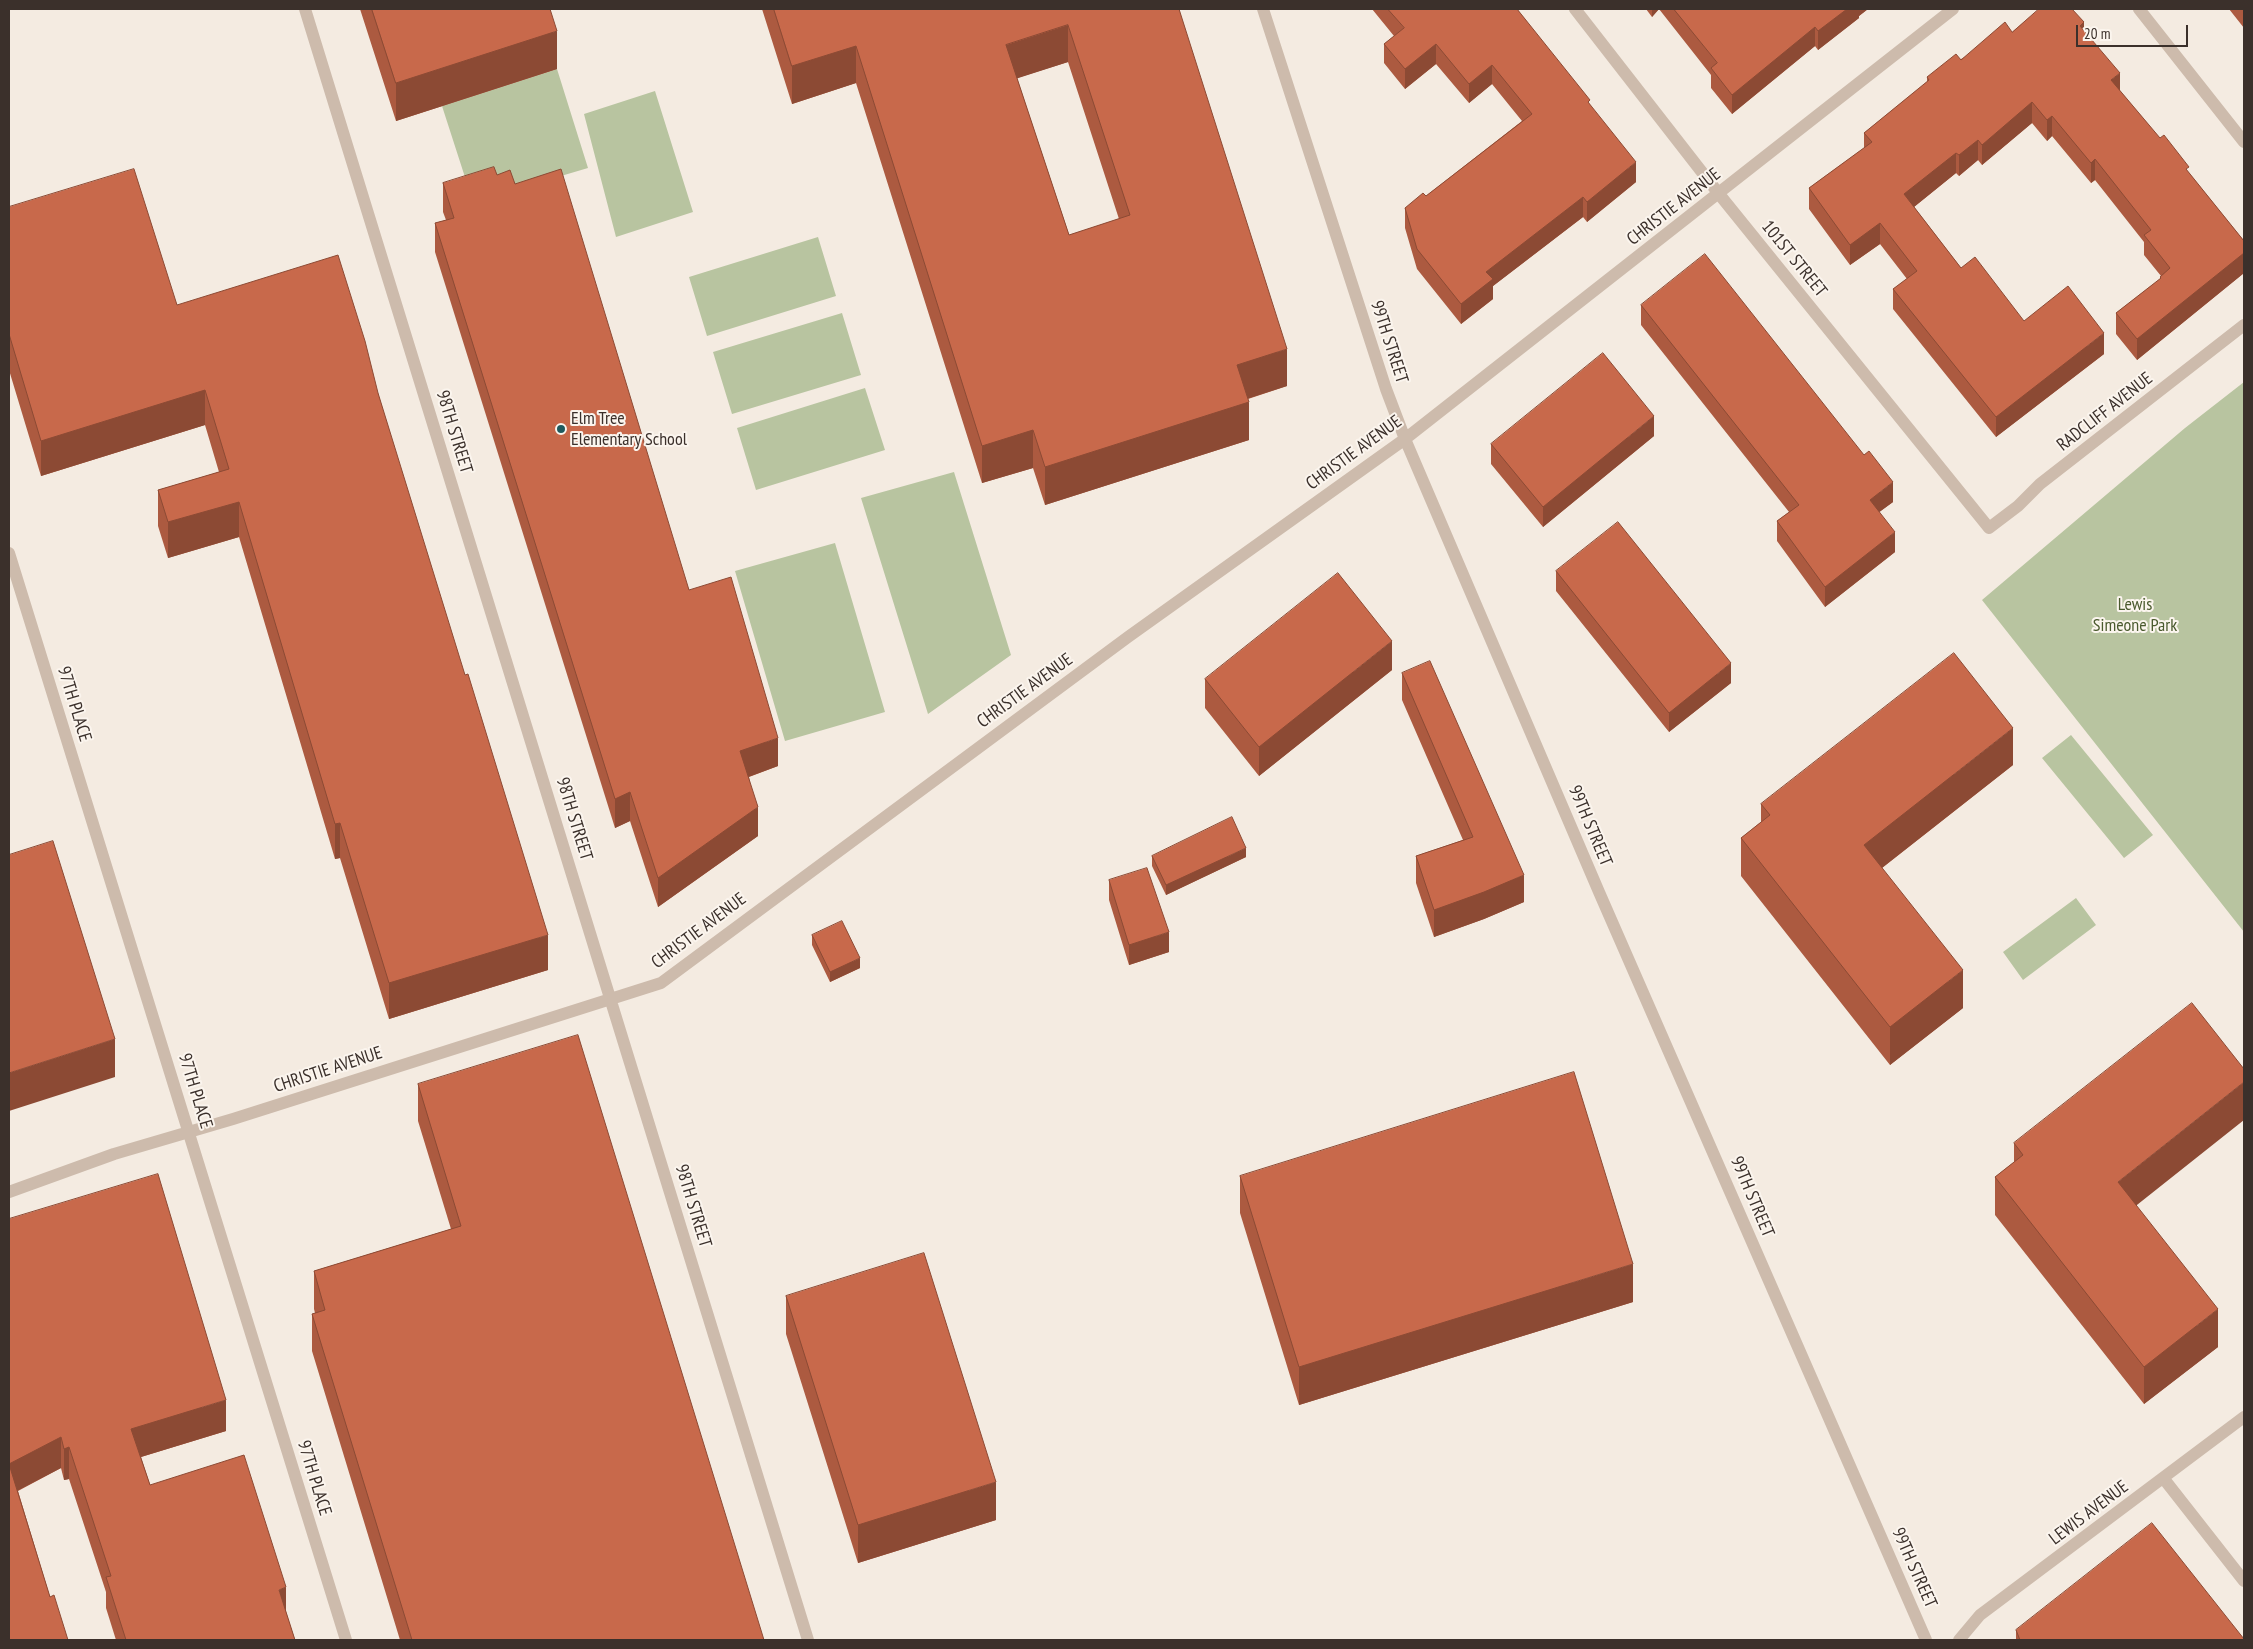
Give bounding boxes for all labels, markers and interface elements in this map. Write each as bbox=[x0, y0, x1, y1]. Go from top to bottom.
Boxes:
scale bar bbox=[2078, 15, 2190, 47]
text: 20 m bbox=[2084, 24, 2110, 43]
street label: CHRISTIE AVENUE bbox=[1623, 164, 1725, 250]
street label: 101ST STREET bbox=[1757, 217, 1831, 301]
street label: 99TH STREET bbox=[1366, 298, 1412, 386]
street label: RADCLIFF AVENUE bbox=[2053, 368, 2157, 456]
street label: 98TH STREET bbox=[431, 388, 477, 476]
place label: Elm Tree Elementary School bbox=[571, 408, 687, 450]
street label: CHRISTIE AVENUE bbox=[1302, 411, 1406, 495]
marker: Elm Tree Elementary School bbox=[555, 423, 567, 435]
park label: Lewis Simeone Park bbox=[2093, 594, 2177, 636]
street label: CHRISTIE AVENUE bbox=[973, 649, 1077, 733]
street label: 97TH PLACE bbox=[52, 664, 96, 744]
street label: 98TH STREET bbox=[551, 775, 597, 863]
street label: 99TH STREET bbox=[1563, 782, 1617, 870]
street label: CHRISTIE AVENUE bbox=[647, 888, 751, 974]
street label: CHRISTIE AVENUE bbox=[271, 1042, 385, 1098]
street label: 97TH PLACE bbox=[173, 1051, 217, 1131]
street label: 99TH STREET bbox=[1725, 1153, 1779, 1241]
street label: 98TH STREET bbox=[670, 1162, 716, 1250]
street label: 97TH PLACE bbox=[292, 1438, 336, 1518]
street label: LEWIS AVENUE bbox=[2045, 1476, 2133, 1550]
street label: 99TH STREET bbox=[1887, 1525, 1941, 1611]

